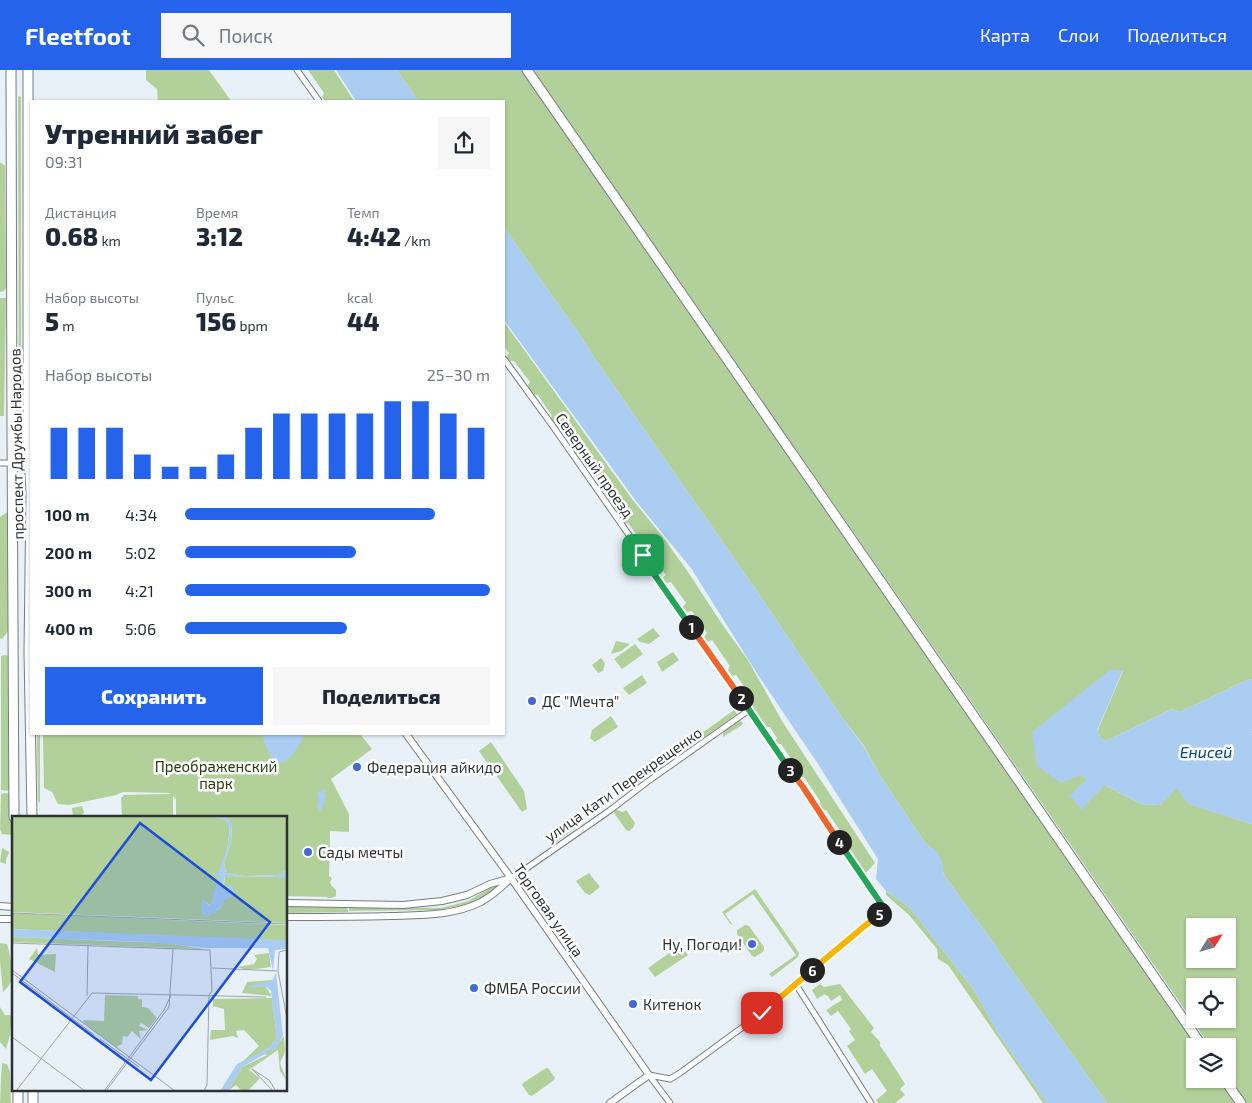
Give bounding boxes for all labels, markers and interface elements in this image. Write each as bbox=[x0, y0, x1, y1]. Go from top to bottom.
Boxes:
search box bbox=[161, 13, 511, 58]
text: Fleetfoot bbox=[25, 21, 131, 50]
icon: search bbox=[179, 21, 207, 49]
text: Поиск bbox=[219, 24, 273, 47]
text: Карта bbox=[980, 24, 1030, 46]
text: Слои bbox=[1058, 24, 1099, 46]
text: Поделиться bbox=[1127, 24, 1227, 46]
text: Утренний забег bbox=[45, 116, 263, 150]
button: share bbox=[438, 117, 490, 169]
text: 09:31 bbox=[45, 152, 83, 171]
text: Дистанция bbox=[45, 204, 117, 221]
text: Время bbox=[196, 204, 238, 221]
text: Темп bbox=[347, 204, 380, 221]
text: 0.68 bbox=[45, 221, 98, 251]
text: 3:12 bbox=[196, 221, 243, 251]
text: 4:42 bbox=[347, 221, 401, 251]
text: km bbox=[98, 232, 121, 249]
text: /km bbox=[401, 232, 431, 249]
text: Набор высоты bbox=[45, 289, 139, 306]
text: Пульс bbox=[196, 289, 234, 306]
text: kcal bbox=[347, 289, 373, 306]
text: 5 bbox=[45, 306, 59, 336]
text: 156 bbox=[196, 306, 236, 336]
text: 44 bbox=[347, 306, 379, 336]
text: m bbox=[59, 317, 74, 334]
text: bpm bbox=[236, 317, 268, 334]
street label: проспект Дружбы Народов bbox=[5, 348, 28, 540]
text: Набор высоты bbox=[45, 365, 152, 384]
text: 25–30 m bbox=[427, 365, 490, 384]
street label: Северный проезд bbox=[552, 409, 638, 521]
text: 100 m bbox=[45, 505, 90, 524]
text: 4:34 bbox=[125, 505, 157, 524]
pin bbox=[622, 534, 664, 576]
icon: arrive bbox=[629, 541, 657, 569]
text: 200 m bbox=[45, 543, 92, 562]
text: 5:02 bbox=[125, 543, 156, 562]
text: 300 m bbox=[45, 581, 92, 600]
text: 4:21 bbox=[125, 581, 154, 600]
pin: 1 bbox=[678, 614, 704, 640]
text: 400 m bbox=[45, 619, 93, 638]
text: 5:06 bbox=[125, 619, 156, 638]
text: 1 bbox=[688, 619, 695, 636]
button: Сохранить bbox=[45, 667, 263, 725]
button: Поделиться bbox=[273, 667, 490, 725]
pin: 2 bbox=[728, 686, 754, 710]
text: 2 bbox=[737, 690, 746, 707]
place label: ДС "Мечта" bbox=[542, 692, 619, 710]
marker: ДС "Мечта" bbox=[526, 695, 538, 707]
street label: улица Кати Перекрещенко bbox=[541, 723, 706, 846]
water label: Енисей bbox=[1180, 742, 1232, 761]
park label: Преображенский парк bbox=[155, 757, 277, 792]
place label: Федерация айкидо bbox=[367, 758, 502, 776]
pin: 3 bbox=[778, 758, 802, 782]
marker: Федерация айкидо bbox=[351, 761, 363, 773]
text: 3 bbox=[787, 762, 794, 779]
inset map bbox=[12, 816, 288, 1090]
pin: 4 bbox=[826, 830, 852, 854]
text: 4 bbox=[835, 834, 844, 851]
place label: Сады мечты bbox=[318, 843, 403, 861]
marker: Сады мечты bbox=[302, 846, 314, 858]
street label: Торговая улица bbox=[509, 860, 588, 961]
pin: 5 bbox=[866, 902, 892, 926]
text: 5 bbox=[876, 906, 883, 923]
north arrow bbox=[1186, 918, 1236, 968]
map controls bbox=[1186, 918, 1236, 1088]
place label: Ну, Погоди! bbox=[662, 935, 742, 954]
marker: Ну, Погоди! bbox=[746, 938, 758, 950]
pin: 6 bbox=[800, 958, 824, 982]
text: 6 bbox=[808, 962, 817, 979]
button: locate bbox=[1186, 978, 1236, 1028]
place label: ФМБА России bbox=[484, 979, 581, 997]
marker: ФМБА России bbox=[468, 982, 480, 994]
pin bbox=[741, 992, 783, 1034]
place label: Китенок bbox=[643, 995, 701, 1013]
marker: Китенок bbox=[627, 998, 639, 1010]
icon: check bbox=[748, 999, 776, 1027]
button: layers bbox=[1186, 1038, 1236, 1088]

